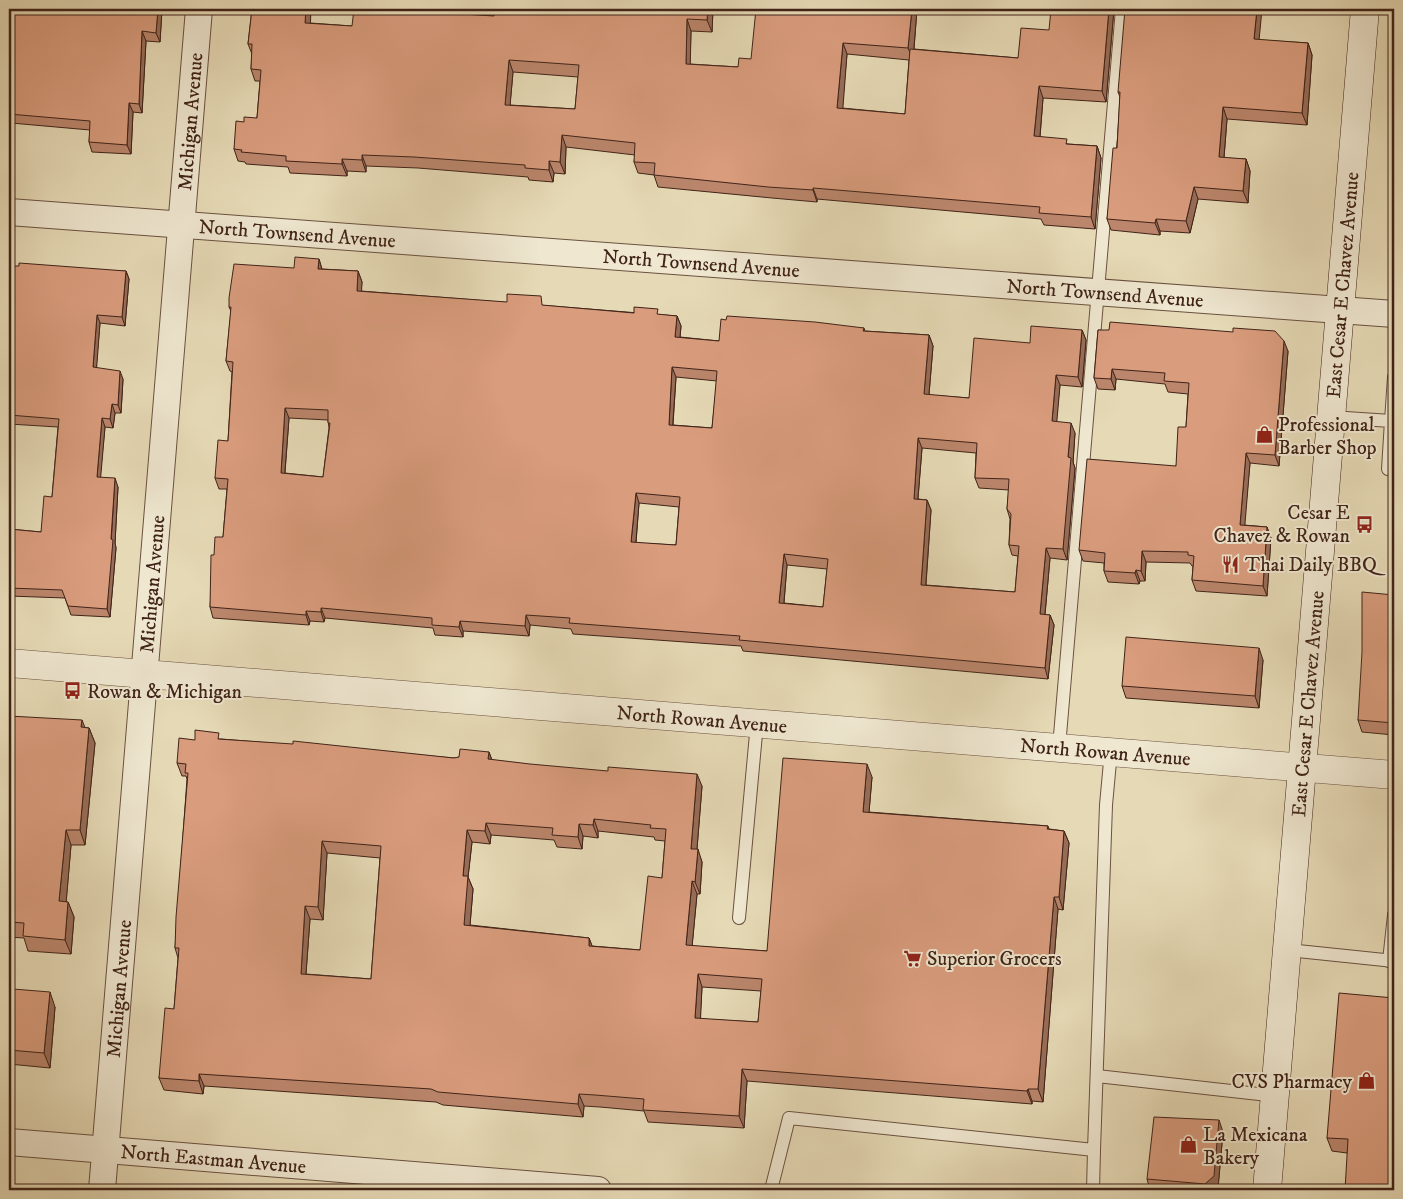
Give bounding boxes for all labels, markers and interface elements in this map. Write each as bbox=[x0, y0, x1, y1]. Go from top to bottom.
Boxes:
street label: Michigan Avenue bbox=[173, 52, 209, 192]
street label: East Cesar E Chavez Avenue bbox=[1322, 171, 1365, 399]
street label: North Townsend Avenue bbox=[198, 215, 397, 254]
street label: North Townsend Avenue bbox=[602, 245, 801, 284]
street label: North Townsend Avenue bbox=[1005, 274, 1204, 314]
place label: Professional Barber Shop bbox=[1278, 413, 1377, 461]
shop icon: Professional Barber Shop bbox=[1254, 425, 1274, 445]
place label: Cesar E Chavez & Rowan bbox=[1213, 501, 1351, 549]
street label: Michigan Avenue bbox=[135, 514, 171, 654]
bus stop icon: Cesar E Chavez & Rowan bbox=[1354, 514, 1374, 534]
place label: Thai Daily BBQ bbox=[1245, 553, 1386, 578]
restaurant icon: Thai Daily BBQ bbox=[1221, 554, 1241, 574]
street label: East Cesar E Chavez Avenue bbox=[1287, 590, 1331, 818]
place label: Rowan & Michigan bbox=[87, 680, 243, 705]
bus stop icon: Rowan & Michigan bbox=[63, 681, 83, 701]
street label: North Rowan Avenue bbox=[615, 701, 788, 740]
street label: North Rowan Avenue bbox=[1019, 734, 1192, 773]
street label: Michigan Avenue bbox=[102, 919, 138, 1059]
place label: Superior Grocers bbox=[927, 947, 1062, 972]
supermarket icon: Superior Grocers bbox=[903, 948, 923, 968]
place label: CVS Pharmacy bbox=[1232, 1070, 1352, 1095]
shop icon: CVS Pharmacy bbox=[1356, 1071, 1376, 1091]
place label: La Mexicana Bakery bbox=[1203, 1123, 1308, 1171]
shop icon: La Mexicana Bakery bbox=[1179, 1135, 1199, 1155]
street label: North Eastman Avenue bbox=[119, 1140, 307, 1180]

